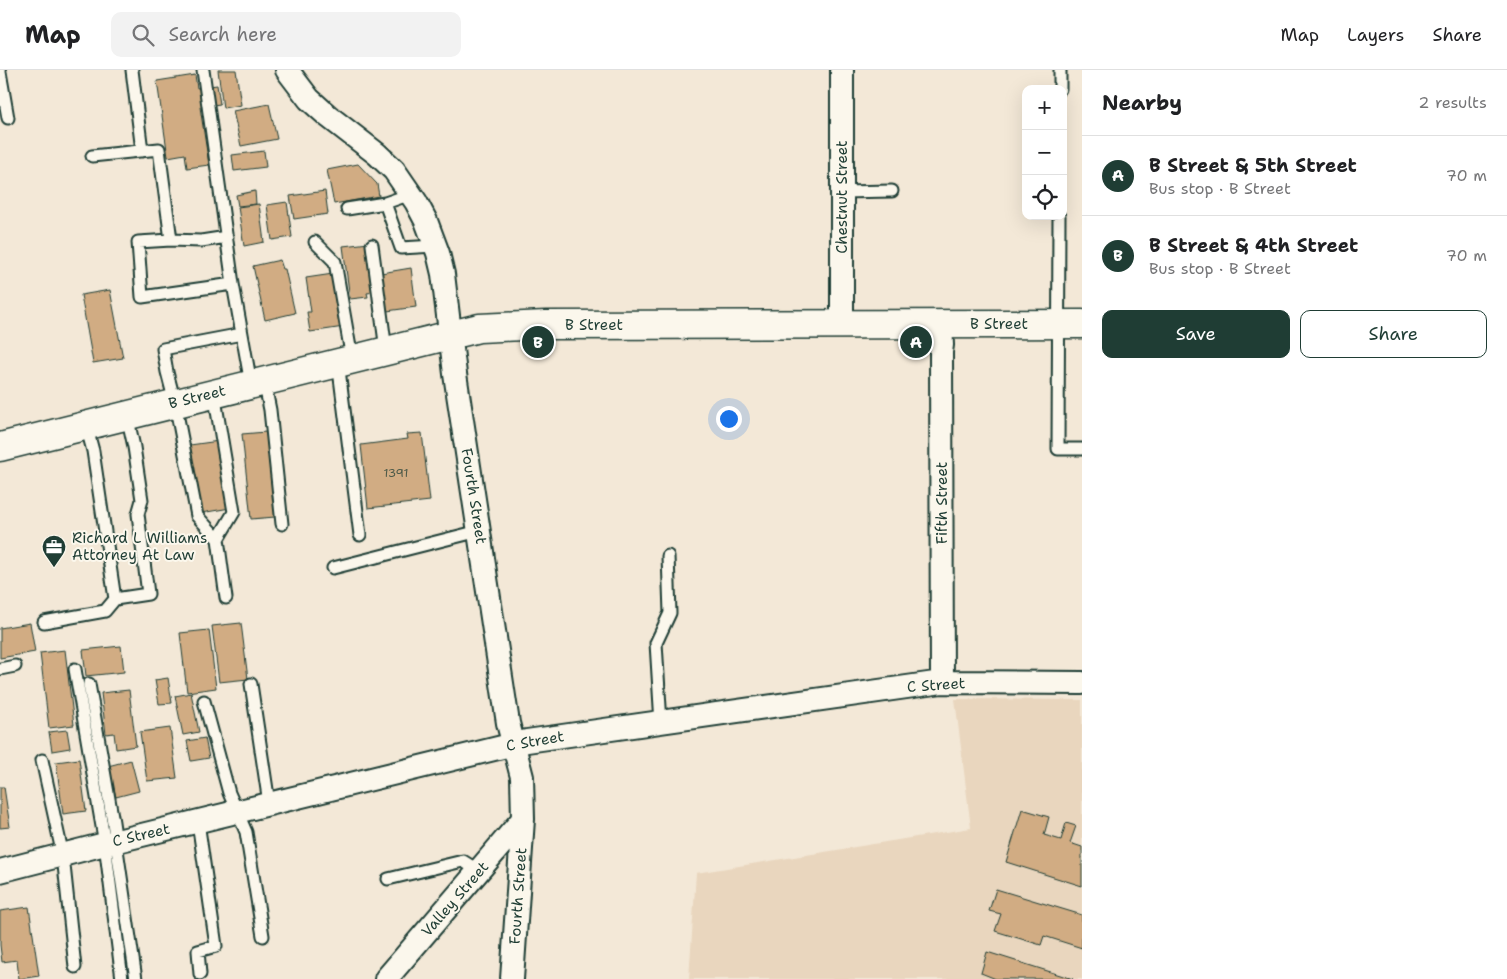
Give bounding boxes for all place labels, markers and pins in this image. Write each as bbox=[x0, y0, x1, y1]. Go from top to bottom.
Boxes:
pin: B bbox=[522, 323, 554, 361]
pin: A bbox=[900, 323, 932, 361]
place label: Richard L Williams Attorney At Law bbox=[72, 528, 207, 565]
office icon: Richard L Williams Attorney At Law bbox=[41, 534, 67, 568]

